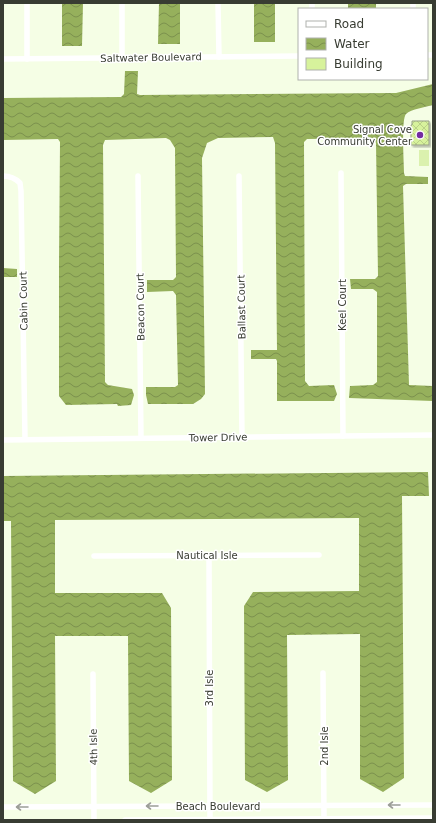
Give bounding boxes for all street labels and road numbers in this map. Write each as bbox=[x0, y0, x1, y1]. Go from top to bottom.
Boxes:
street label: Saltwater Boulevard bbox=[100, 51, 202, 64]
street label: Cabin Court bbox=[17, 271, 30, 331]
street label: Beacon Court bbox=[134, 273, 147, 341]
street label: Ballast Court bbox=[235, 275, 248, 339]
street label: Keel Court bbox=[337, 279, 348, 331]
street label: Tower Drive bbox=[188, 431, 248, 444]
street label: Nautical Isle bbox=[176, 550, 238, 561]
street label: 3rd Isle bbox=[204, 670, 215, 706]
street label: 2nd Isle bbox=[319, 726, 330, 766]
street label: 4th Isle bbox=[88, 728, 99, 766]
street label: Beach Boulevard bbox=[176, 801, 260, 812]

